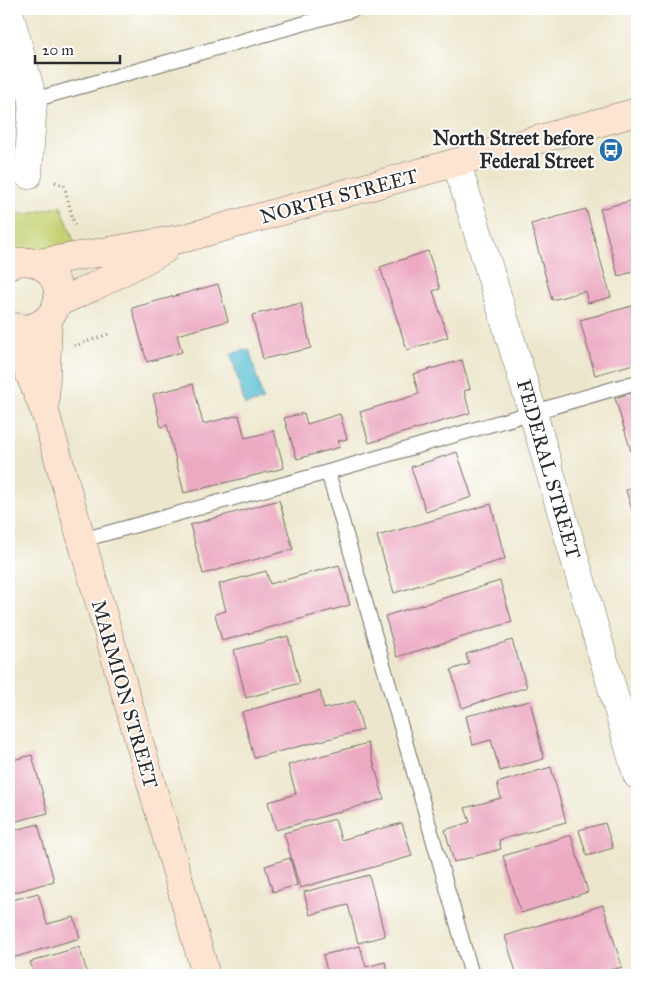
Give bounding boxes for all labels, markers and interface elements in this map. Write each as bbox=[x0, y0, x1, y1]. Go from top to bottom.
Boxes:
scale bar bbox=[35, 32, 120, 64]
text: 20 m bbox=[42, 41, 74, 59]
place label: North Street before Federal Street bbox=[433, 126, 595, 173]
bus stop icon: North Street before Federal Street bbox=[598, 137, 624, 163]
street label: NORTH STREET bbox=[257, 163, 421, 229]
street label: FEDERAL STREET bbox=[512, 377, 586, 562]
street label: MARMION STREET bbox=[87, 597, 163, 791]

